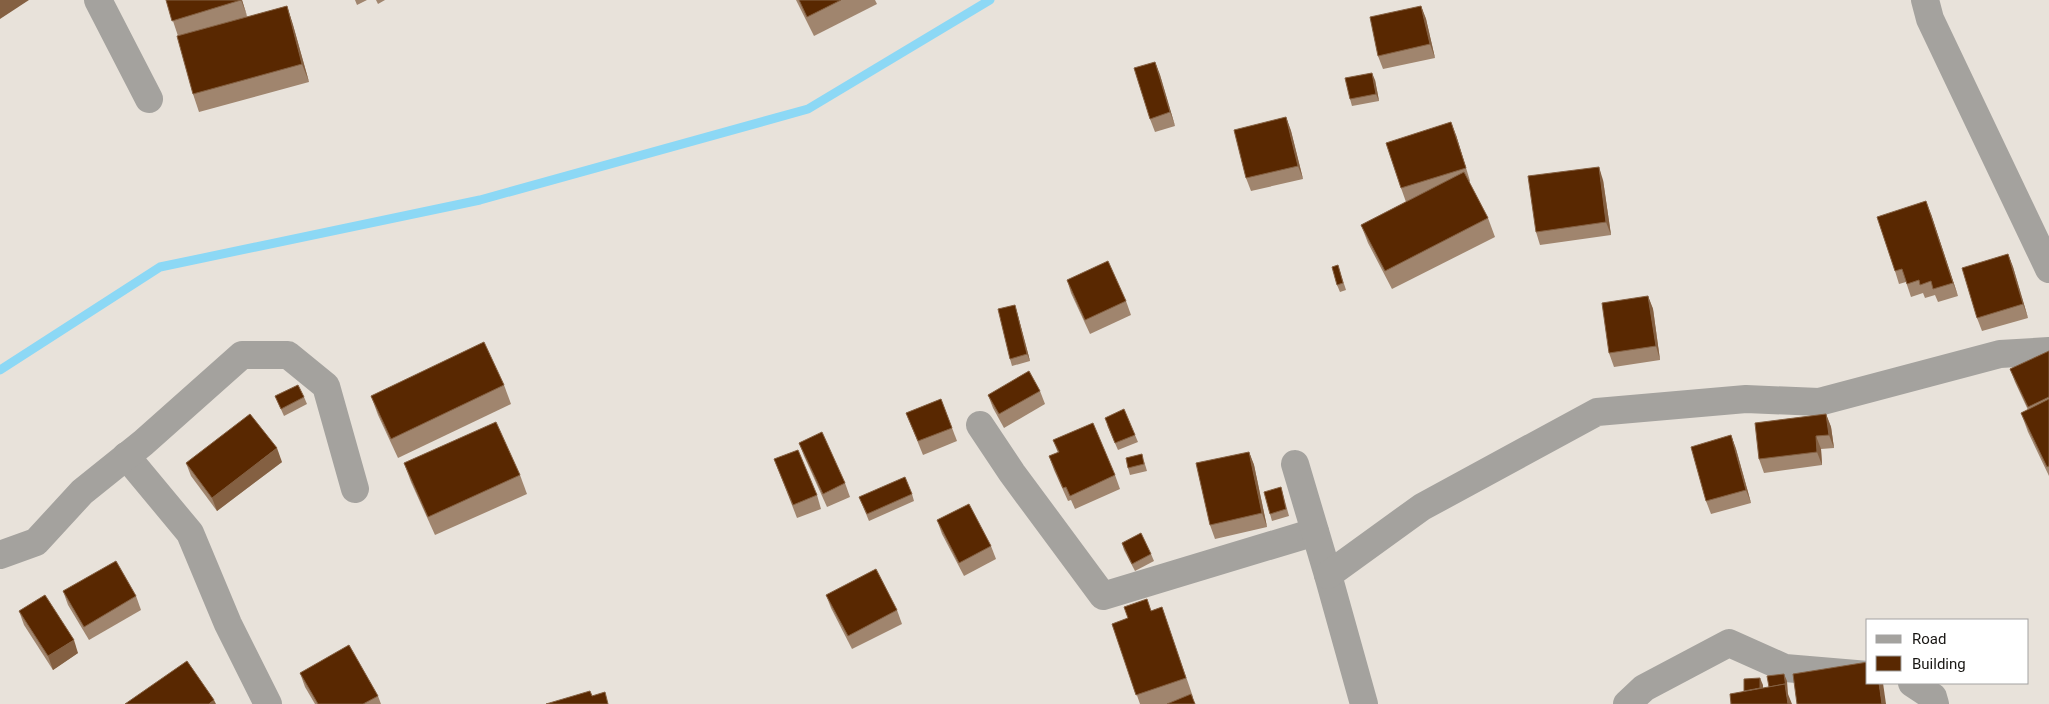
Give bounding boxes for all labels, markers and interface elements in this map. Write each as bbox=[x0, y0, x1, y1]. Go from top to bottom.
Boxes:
legend bbox=[1866, 619, 2029, 684]
text: Road bbox=[1912, 630, 1946, 648]
text: Building bbox=[1912, 655, 1966, 673]

